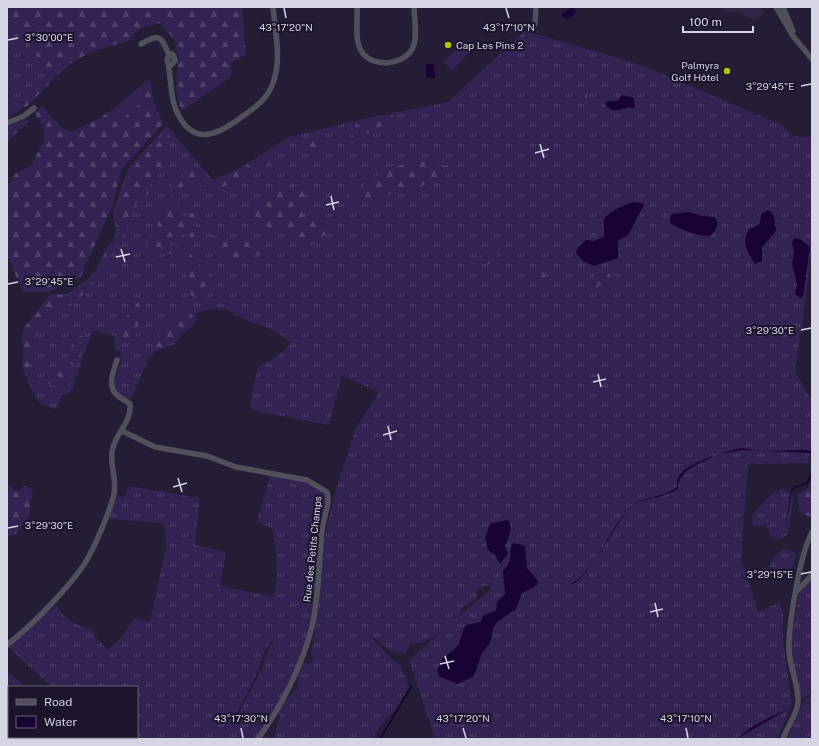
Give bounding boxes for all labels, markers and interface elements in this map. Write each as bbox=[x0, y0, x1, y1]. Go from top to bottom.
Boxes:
scale bar bbox=[683, 8, 753, 34]
text: 100 m bbox=[689, 15, 722, 29]
text: 43°17'20"N bbox=[259, 21, 313, 33]
text: 43°17'10"N bbox=[483, 21, 535, 33]
text: 3°30'00"E bbox=[25, 31, 73, 43]
place label: Cap Les Pins 2 bbox=[456, 39, 523, 51]
marker: Cap Les Pins 2 bbox=[443, 40, 453, 50]
place label: Palmyra Golf Hôtel bbox=[671, 59, 719, 83]
marker: Palmyra Golf Hôtel bbox=[722, 66, 732, 76]
text: 3°29'45"E bbox=[746, 80, 794, 92]
text: 3°29'45"E bbox=[25, 275, 73, 287]
text: 3°29'30"E bbox=[746, 324, 794, 336]
street label: Rue des Petits Champs bbox=[300, 495, 324, 603]
text: 3°29'30"E bbox=[25, 519, 73, 531]
text: 3°29'15"E bbox=[747, 568, 793, 580]
legend bbox=[8, 686, 138, 738]
text: Road bbox=[44, 695, 72, 709]
text: 43°17'30"N bbox=[214, 712, 268, 724]
text: 43°17'20"N bbox=[436, 712, 490, 724]
text: 43°17'10"N bbox=[660, 712, 712, 724]
text: Water bbox=[44, 715, 78, 729]

